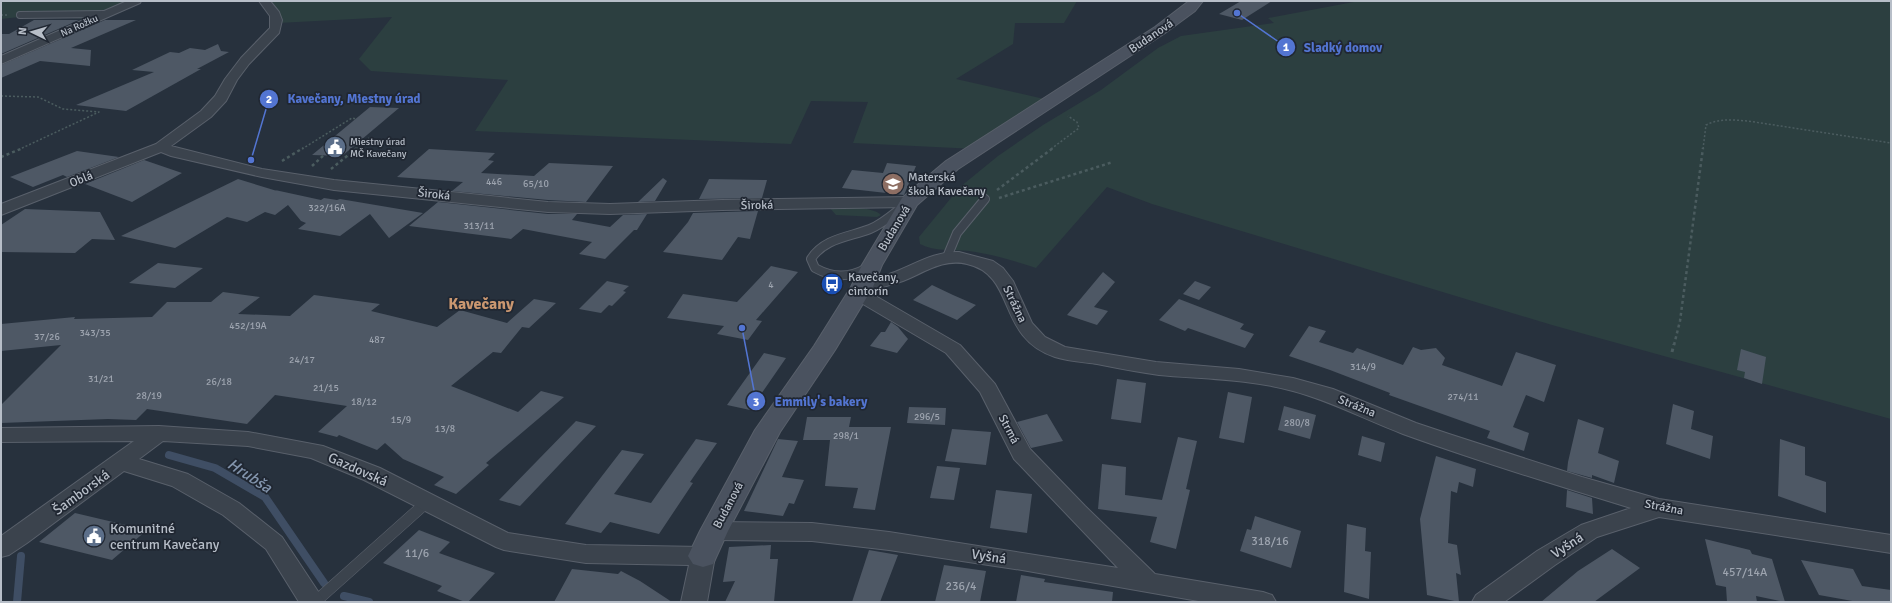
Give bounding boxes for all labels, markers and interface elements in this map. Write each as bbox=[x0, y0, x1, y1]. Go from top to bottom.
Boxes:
north arrow bbox=[12, 12, 52, 52]
street label: Na Rožku bbox=[59, 12, 100, 39]
street label: Budanová bbox=[1126, 16, 1176, 57]
text: N bbox=[16, 27, 29, 36]
callout: Sladký domov bbox=[1276, 35, 1390, 60]
text: 1 bbox=[1283, 40, 1290, 55]
text: Sladký domov bbox=[1304, 40, 1383, 56]
callout: Kavečany, Miestny úrad bbox=[259, 86, 428, 111]
text: Kavečany, Miestny úrad bbox=[287, 91, 421, 107]
text: 2 bbox=[266, 92, 272, 107]
public building icon: Miestny úrad MČ Kavečany bbox=[322, 134, 348, 160]
place label: Miestny úrad MČ Kavečany bbox=[350, 136, 407, 160]
street label: Oblá bbox=[67, 168, 95, 191]
place label: Materská škola Kavečany bbox=[908, 170, 986, 199]
school or university icon: Materská škola Kavečany bbox=[880, 171, 906, 197]
house number: 446 bbox=[486, 176, 502, 188]
house number: 65/10 bbox=[523, 178, 549, 190]
street label: Široká bbox=[417, 185, 451, 204]
street label: Široká bbox=[741, 198, 773, 213]
house number: 322/16A bbox=[308, 202, 346, 214]
street label: Budanová bbox=[875, 203, 914, 254]
house number: 313/11 bbox=[463, 220, 495, 232]
place label: Kavečany, cintorín bbox=[848, 270, 899, 299]
bus stop icon: Kavečany, cintorín bbox=[819, 271, 845, 297]
house number: 4 bbox=[768, 279, 774, 291]
street label: Strážna bbox=[999, 283, 1030, 325]
district label: Kavečany bbox=[448, 294, 514, 314]
house number: 452/19A bbox=[229, 320, 267, 332]
house number: 343/35 bbox=[79, 327, 111, 339]
house number: 37/26 bbox=[34, 331, 60, 343]
house number: 487 bbox=[369, 334, 385, 346]
house number: 24/17 bbox=[289, 354, 315, 366]
house number: 314/9 bbox=[1350, 361, 1376, 373]
house number: 31/21 bbox=[88, 373, 114, 385]
house number: 26/18 bbox=[206, 376, 232, 388]
house number: 21/15 bbox=[313, 382, 339, 394]
callout: Emmily's bakery bbox=[746, 389, 875, 414]
house number: 28/19 bbox=[136, 390, 162, 402]
house number: 274/11 bbox=[1447, 391, 1479, 403]
street label: Strážna bbox=[1336, 392, 1378, 421]
text: Emmily's bakery bbox=[774, 394, 868, 410]
text: 3 bbox=[753, 395, 759, 410]
house number: 18/12 bbox=[351, 396, 377, 408]
house number: 296/5 bbox=[914, 411, 940, 423]
street label: Strmá bbox=[995, 412, 1022, 446]
house number: 15/9 bbox=[391, 414, 411, 426]
house number: 280/8 bbox=[1284, 417, 1310, 429]
house number: 13/8 bbox=[435, 423, 455, 435]
house number: 298/1 bbox=[833, 430, 859, 442]
street label: Gazdovská bbox=[325, 449, 390, 490]
water label: Hrubša bbox=[223, 454, 276, 498]
street label: Šamborská bbox=[50, 466, 113, 519]
street label: Budanová bbox=[710, 479, 747, 531]
street label: Strážna bbox=[1643, 496, 1685, 519]
place label: Komunitné centrum Kavečany bbox=[110, 520, 220, 553]
public building icon: Komunitné centrum Kavečany bbox=[81, 523, 107, 549]
street label: Vyšná bbox=[1548, 529, 1587, 562]
house number: 318/16 bbox=[1251, 534, 1289, 549]
street label: Vyšná bbox=[970, 545, 1008, 568]
house number: 11/6 bbox=[405, 546, 429, 561]
house number: 457/14A bbox=[1723, 565, 1768, 580]
house number: 236/4 bbox=[946, 579, 977, 594]

